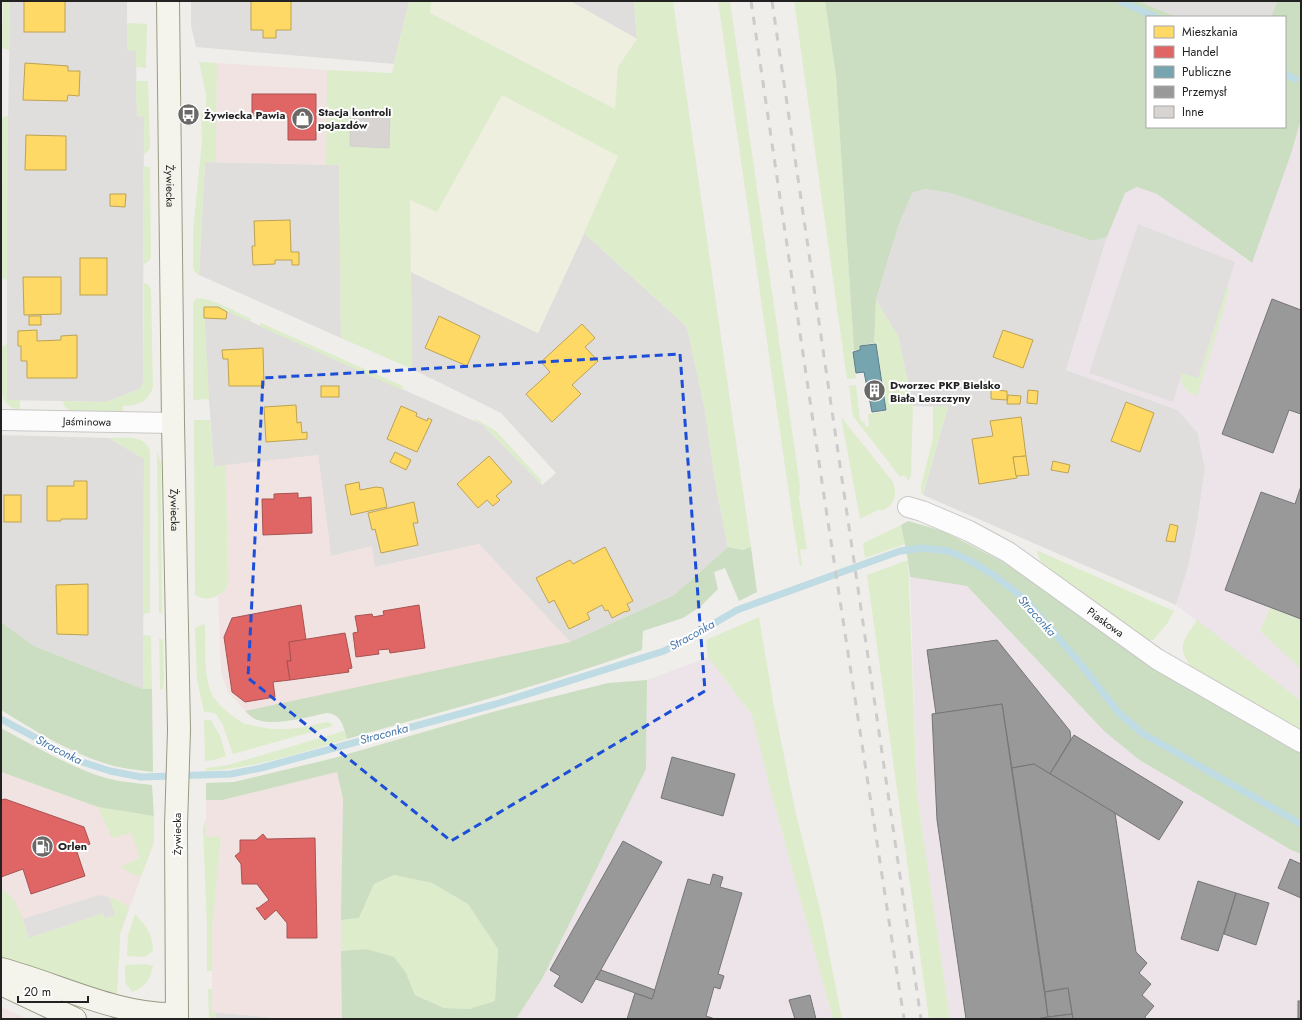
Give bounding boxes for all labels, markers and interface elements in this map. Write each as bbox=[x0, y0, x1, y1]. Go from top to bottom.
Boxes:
legend bbox=[1146, 16, 1286, 128]
text: Mieszkania bbox=[1182, 23, 1238, 41]
text: Handel bbox=[1182, 43, 1218, 61]
text: Publiczne bbox=[1182, 63, 1231, 81]
text: Przemysł bbox=[1182, 83, 1228, 101]
bus stop icon: Żywiecka Pawia bbox=[175, 102, 201, 128]
text: Inne bbox=[1182, 103, 1204, 121]
place label: Stacja kontroli pojazdów bbox=[318, 104, 391, 133]
shop icon: Stacja kontroli pojazdów bbox=[289, 105, 315, 131]
place label: Żywiecka Pawia bbox=[204, 107, 285, 123]
street label: Żywiecka bbox=[162, 165, 178, 207]
place label: Dworzec PKP Bielsko Biała Leszczyny bbox=[890, 377, 1001, 406]
building icon: Dworzec PKP Bielsko Biała Leszczyny bbox=[862, 378, 888, 404]
street label: Jaśminowa bbox=[61, 413, 111, 430]
street label: Żywiecka bbox=[166, 488, 183, 531]
water label: Straconka bbox=[1014, 592, 1061, 641]
street label: Piaskowa bbox=[1084, 603, 1127, 641]
water label: Straconka bbox=[666, 615, 718, 655]
water label: Straconka bbox=[358, 719, 411, 749]
water label: Straconka bbox=[33, 731, 86, 769]
street label: Żywiecka bbox=[169, 813, 185, 855]
fuel station icon: Orlen bbox=[29, 833, 55, 859]
place label: Orlen bbox=[58, 838, 87, 854]
scale bar bbox=[18, 978, 88, 1004]
text: 20 m bbox=[24, 983, 51, 1001]

